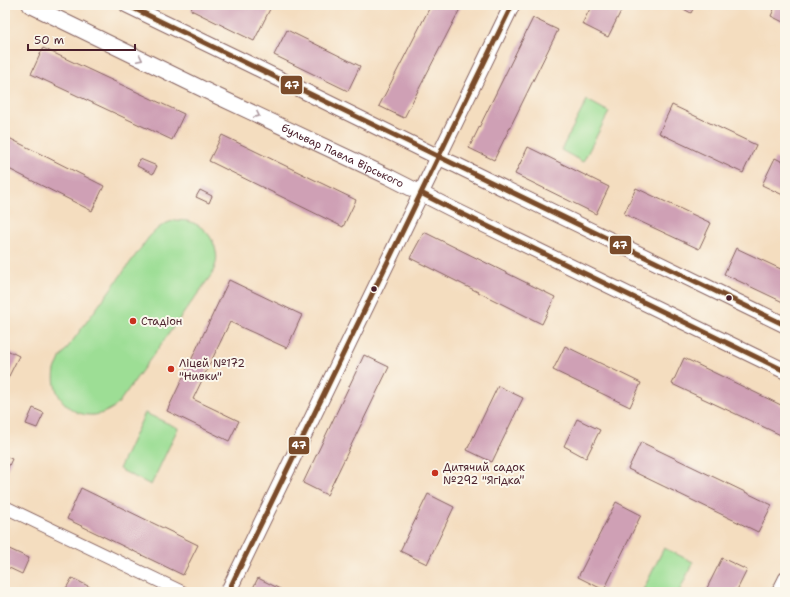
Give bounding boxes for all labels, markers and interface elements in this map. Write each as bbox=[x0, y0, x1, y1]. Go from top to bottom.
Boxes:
scale bar bbox=[28, 26, 135, 52]
text: 50 m bbox=[34, 32, 64, 48]
one-way arrow bbox=[136, 54, 143, 62]
line badge: 47 bbox=[280, 75, 303, 95]
text: 47 bbox=[285, 78, 300, 93]
one-way arrow bbox=[253, 110, 261, 118]
street label: бульвар Павла Вірського bbox=[279, 120, 407, 192]
line badge: 47 bbox=[609, 235, 632, 255]
text: 47 bbox=[613, 238, 628, 253]
unlabelled marker bbox=[369, 284, 379, 294]
unlabelled marker bbox=[724, 293, 734, 303]
place label: Стадіон bbox=[141, 314, 182, 329]
marker: Стадіон bbox=[128, 316, 138, 326]
place label: Ліцей №172 "Нивки" bbox=[179, 356, 245, 384]
marker: Ліцей №172 "Нивки" bbox=[166, 364, 176, 374]
line badge: 47 bbox=[288, 436, 310, 455]
text: 47 bbox=[292, 438, 307, 453]
place label: Дитячий садок №292 "Ягідка" bbox=[443, 460, 525, 488]
marker: Дитячий садок №292 "Ягідка" bbox=[430, 468, 440, 478]

